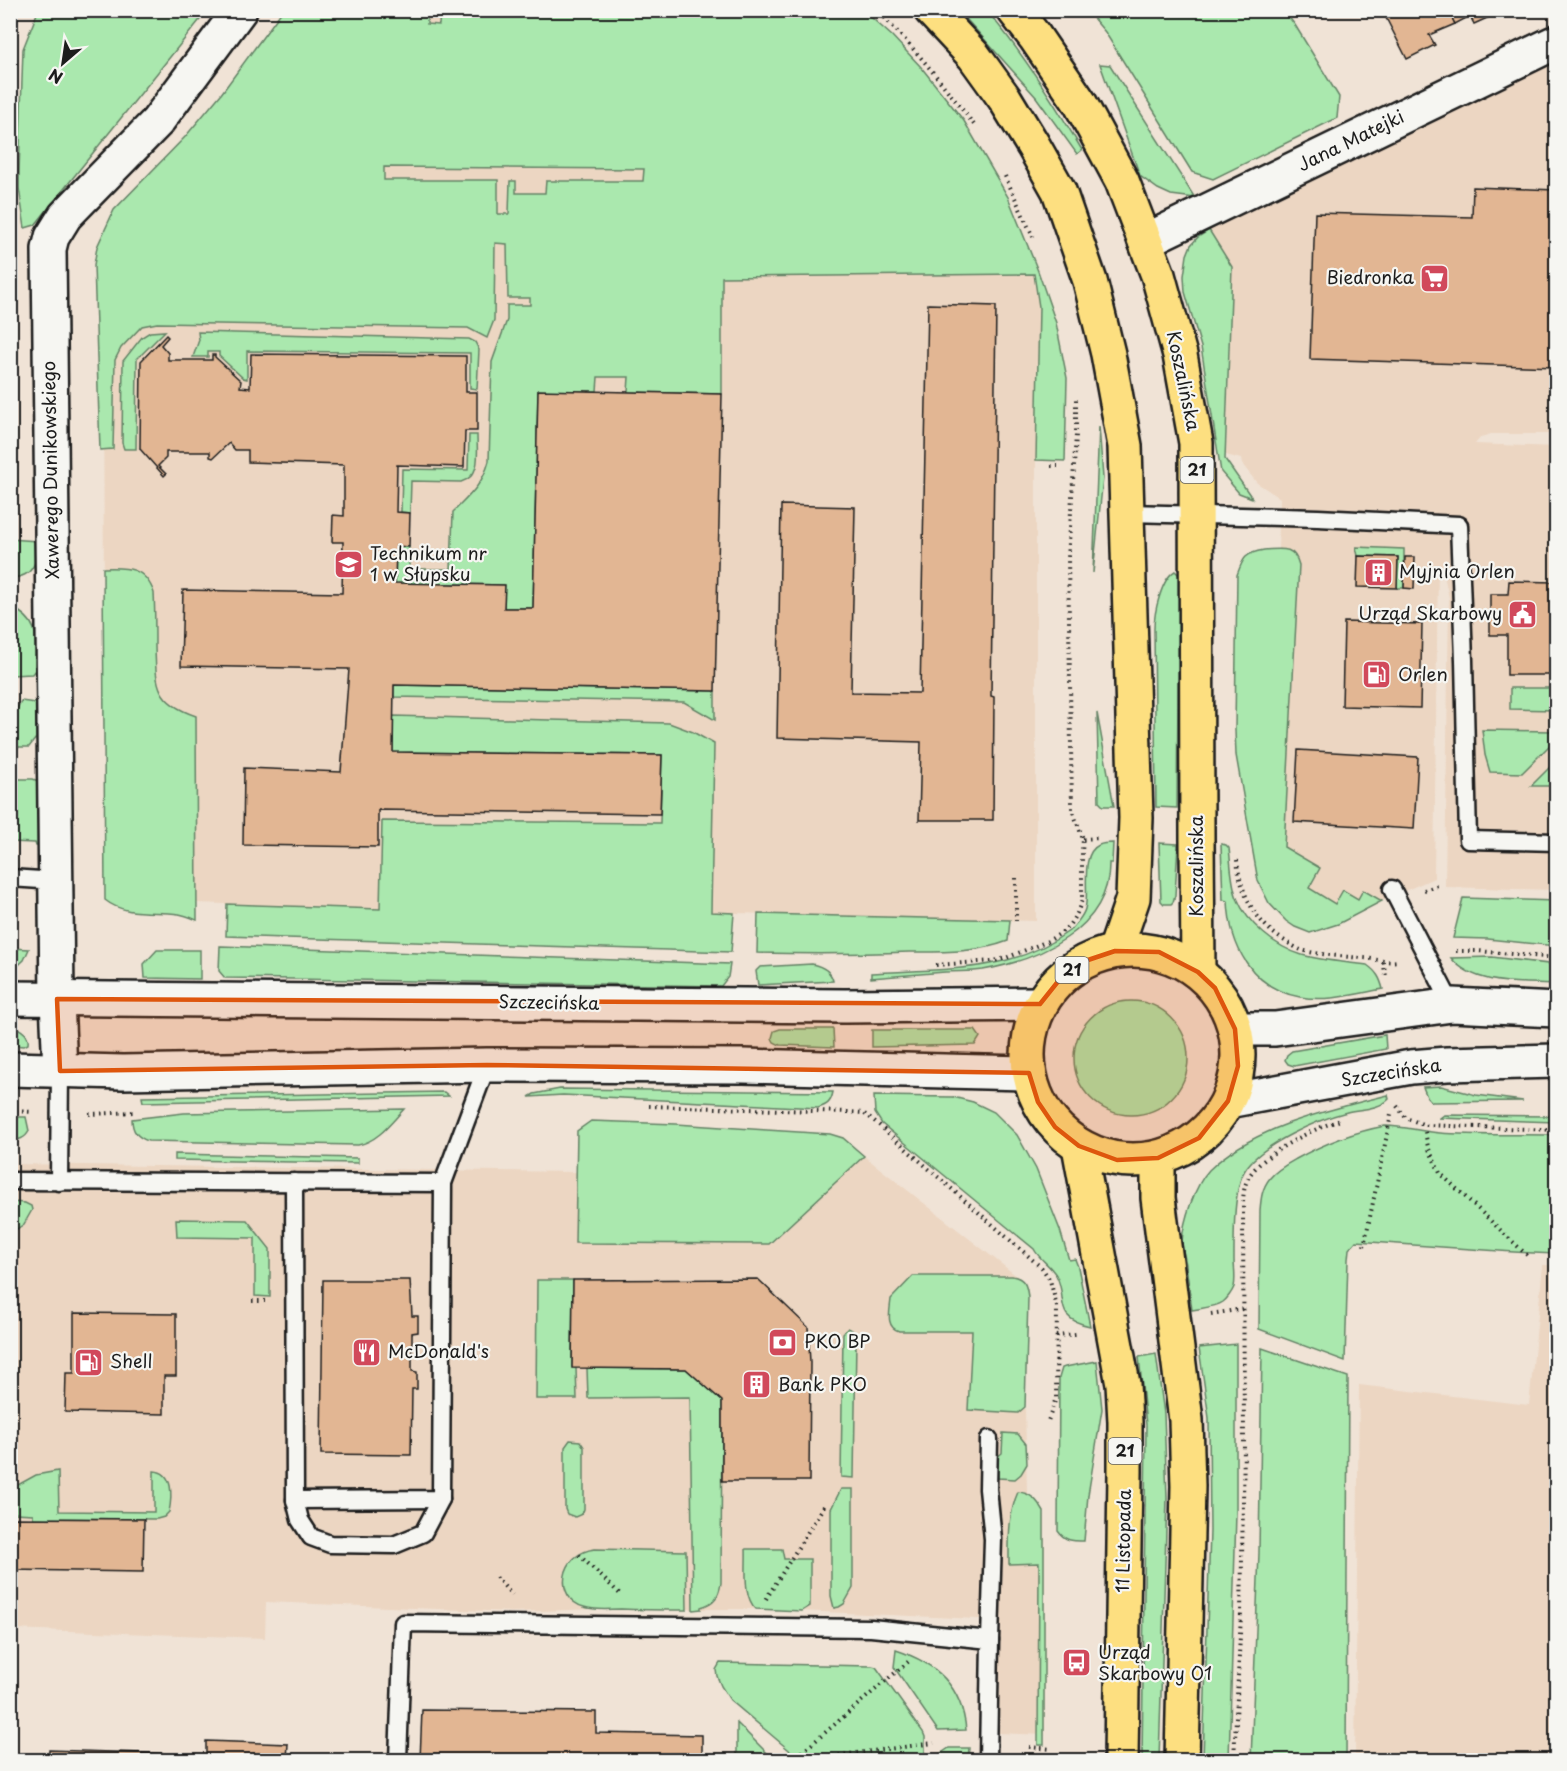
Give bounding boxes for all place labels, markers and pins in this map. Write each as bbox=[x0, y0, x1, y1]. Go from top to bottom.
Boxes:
supermarket icon: Biedronka bbox=[1419, 262, 1451, 294]
place label: Biedronka bbox=[1327, 263, 1415, 290]
place label: Technikum nr 1 w Słupsku bbox=[370, 539, 488, 587]
school or university icon: Technikum nr 1 w Słupsku bbox=[333, 548, 365, 580]
building icon: Myjnia Orlen bbox=[1362, 556, 1394, 588]
place label: Myjnia Orlen bbox=[1399, 557, 1515, 584]
public building icon: Urząd Skarbowy bbox=[1507, 598, 1539, 630]
place label: Urząd Skarbowy bbox=[1358, 599, 1502, 626]
fuel station icon: Orlen bbox=[1361, 659, 1393, 691]
place label: Orlen bbox=[1398, 660, 1448, 687]
bank icon: PKO BP bbox=[767, 1326, 799, 1358]
place label: PKO BP bbox=[804, 1327, 870, 1354]
restaurant icon: McDonald's bbox=[351, 1336, 383, 1368]
place label: McDonald's bbox=[388, 1337, 489, 1364]
fuel station icon: Shell bbox=[73, 1346, 105, 1378]
place label: Shell bbox=[110, 1347, 152, 1374]
building icon: Bank PKO bbox=[741, 1369, 773, 1401]
place label: Bank PKO bbox=[778, 1370, 867, 1397]
place label: Urząd Skarbowy 01 bbox=[1098, 1638, 1212, 1686]
bus stop icon: Urząd Skarbowy 01 bbox=[1061, 1647, 1093, 1679]

